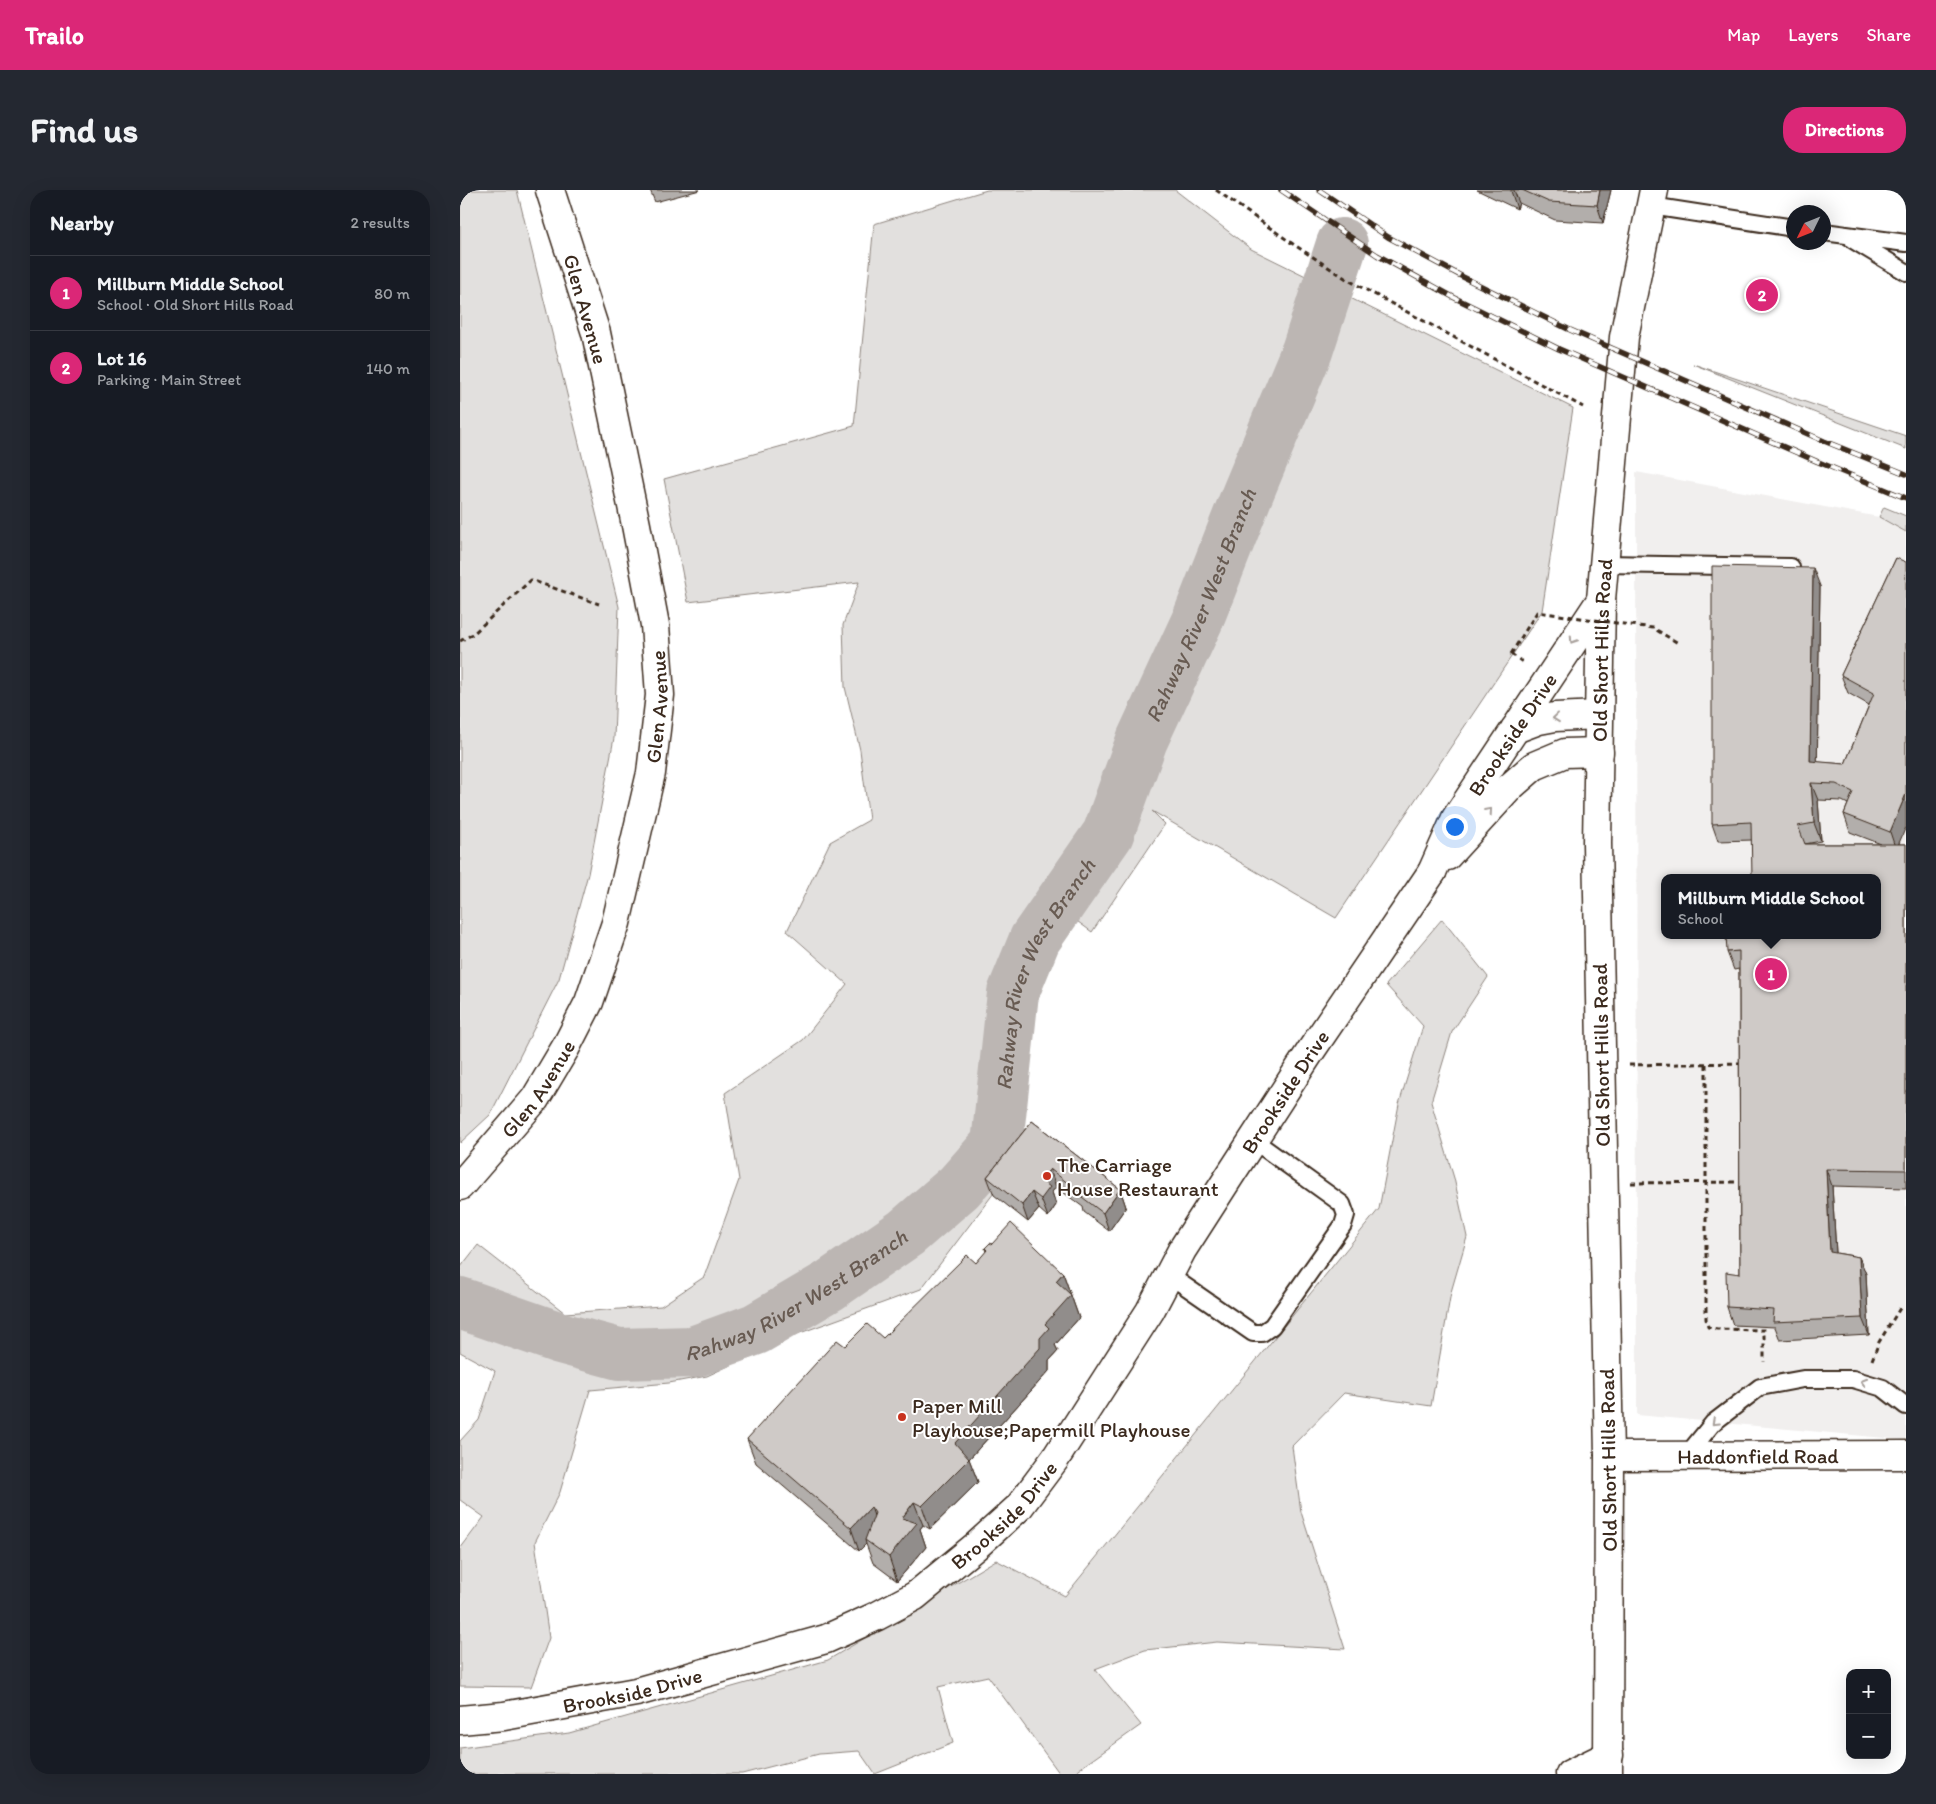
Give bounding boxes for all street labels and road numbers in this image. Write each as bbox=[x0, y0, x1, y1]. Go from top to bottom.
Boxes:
street label: Glen Avenue bbox=[558, 251, 614, 367]
street label: Old Short Hills Road bbox=[1586, 557, 1617, 742]
street label: Glen Avenue bbox=[640, 650, 673, 765]
street label: Brookside Drive bbox=[1462, 668, 1562, 800]
street label: Old Short Hills Road bbox=[1587, 962, 1615, 1147]
street label: Brookside Drive bbox=[1235, 1025, 1334, 1158]
street label: Glen Avenue bbox=[495, 1036, 580, 1142]
street label: Old Short Hills Road bbox=[1594, 1367, 1622, 1552]
street label: Haddonfield Road bbox=[1677, 1443, 1839, 1468]
street label: Brookside Drive bbox=[945, 1456, 1062, 1574]
street label: Brookside Drive bbox=[561, 1662, 705, 1718]

